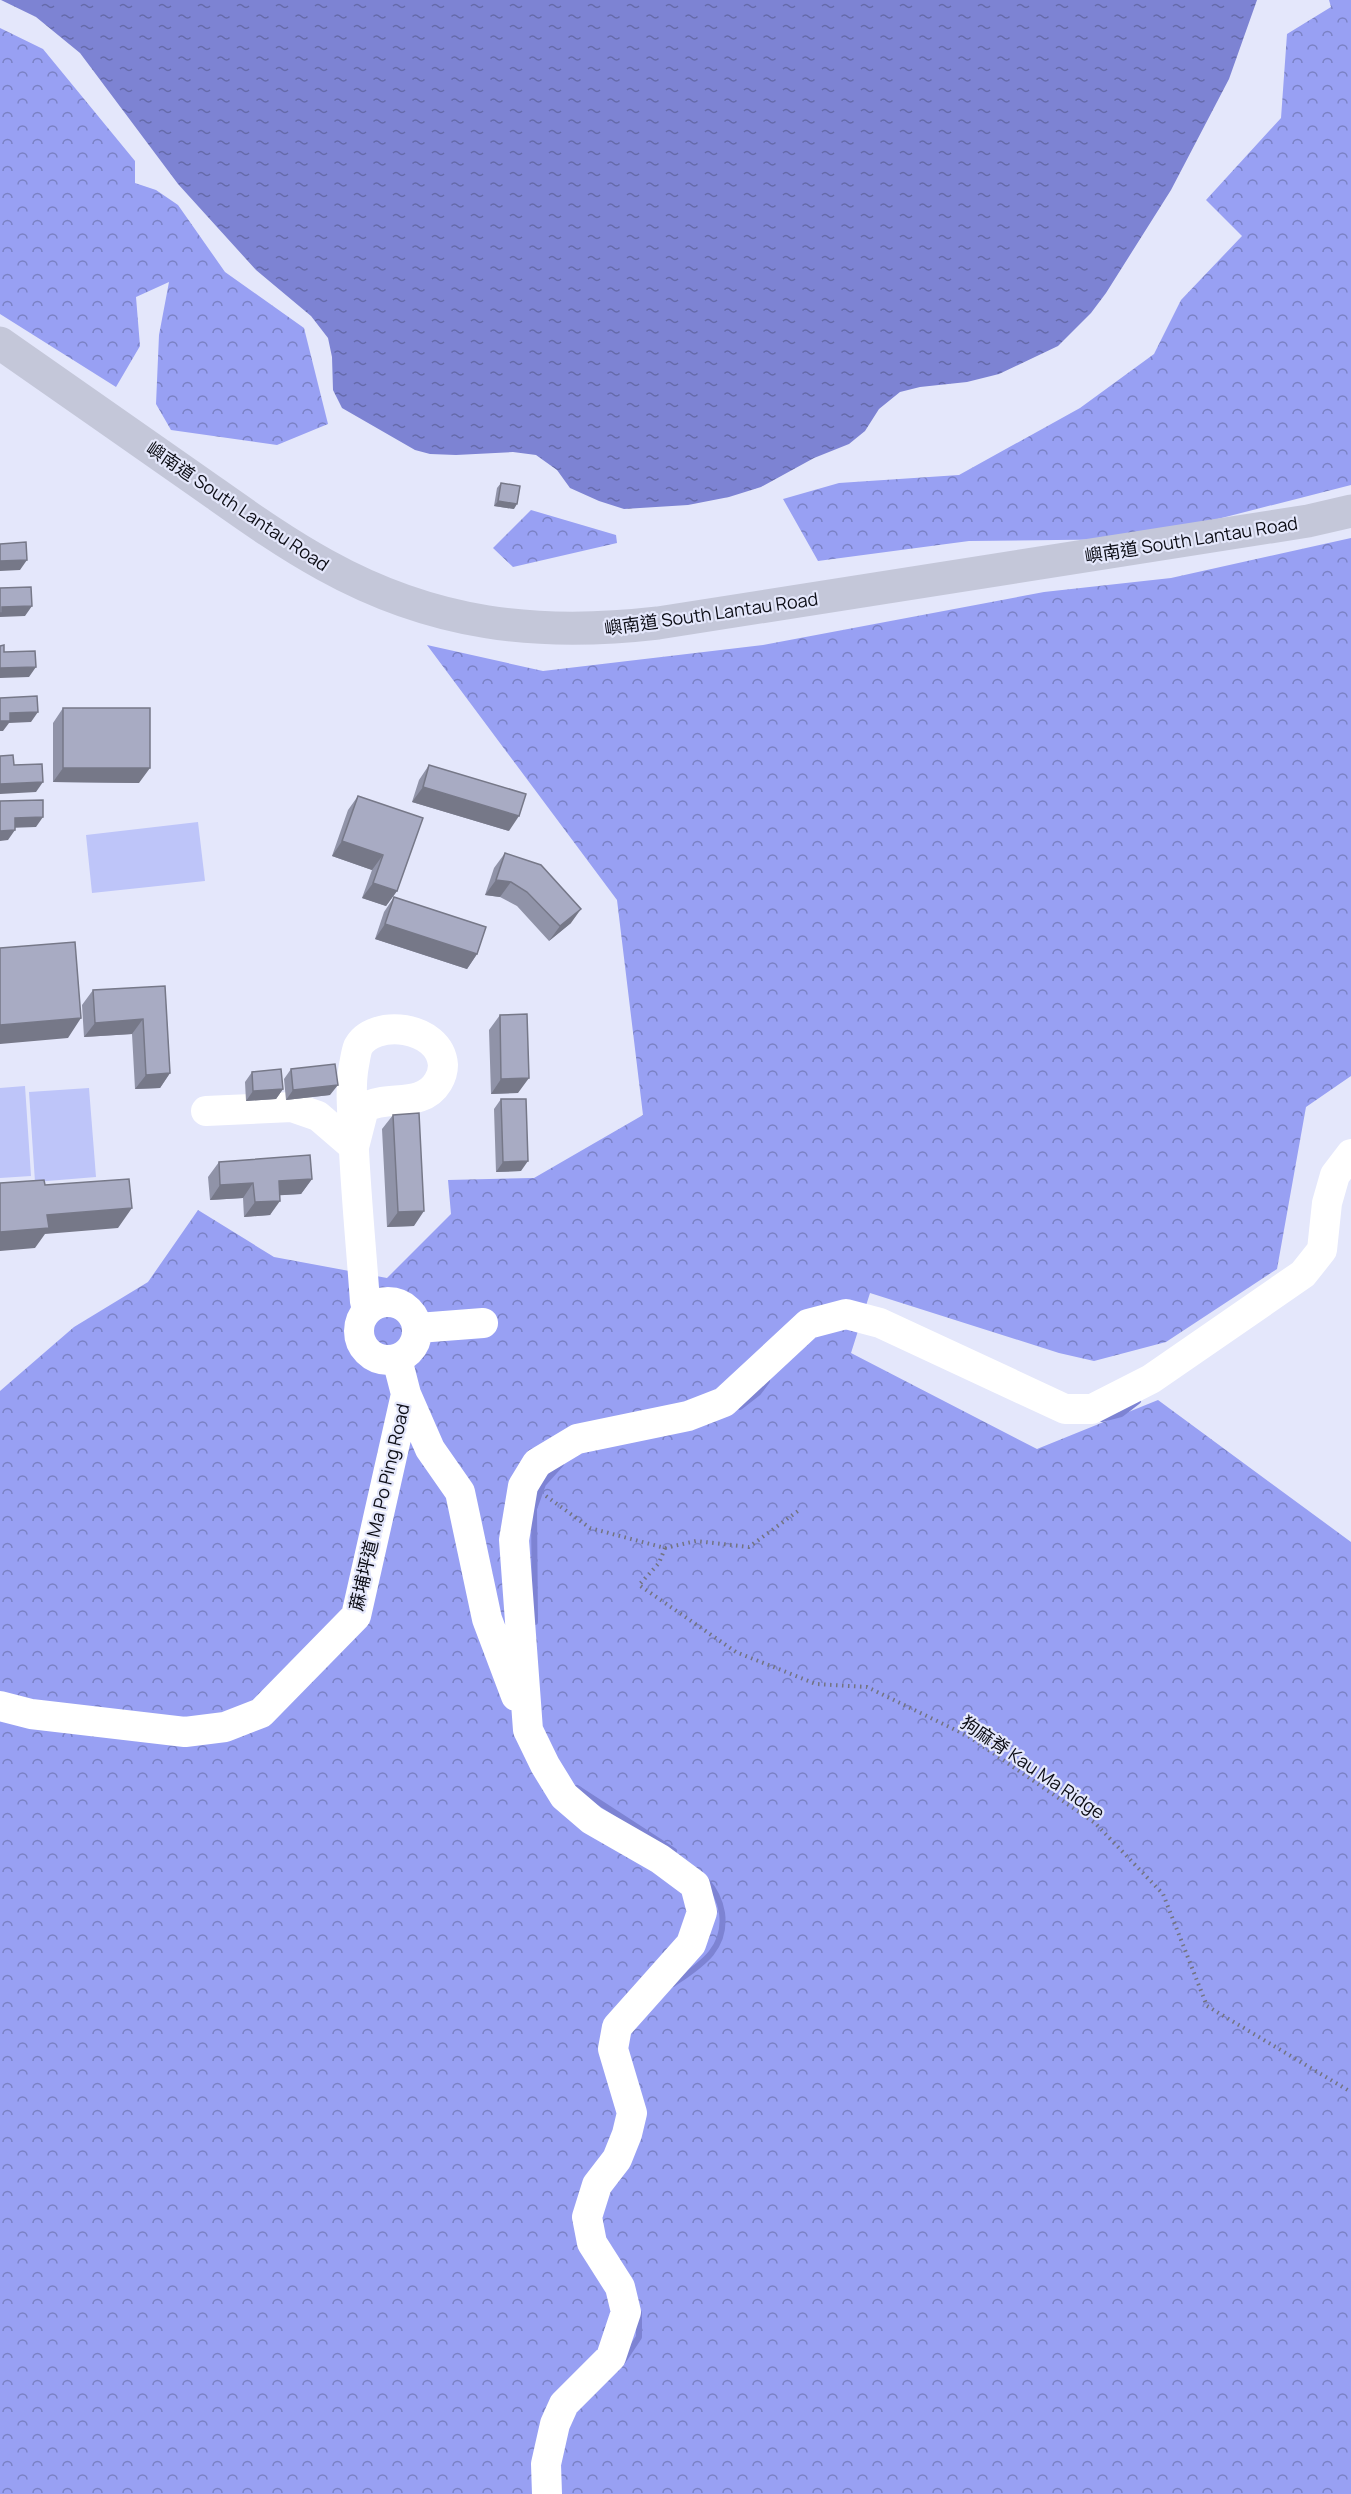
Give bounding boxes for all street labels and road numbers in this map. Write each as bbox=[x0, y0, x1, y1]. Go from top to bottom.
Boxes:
street label: 嶼南道 South Lantau Road bbox=[142, 436, 334, 576]
street label: 嶼南道 South Lantau Road bbox=[1083, 510, 1299, 568]
street label: 嶼南道 South Lantau Road bbox=[603, 586, 819, 640]
street label: 蔴埔坪道 Ma Po Ping Road bbox=[343, 1401, 415, 1613]
street label: 狗麻脊 Kau Ma Ridge bbox=[956, 1710, 1110, 1824]

